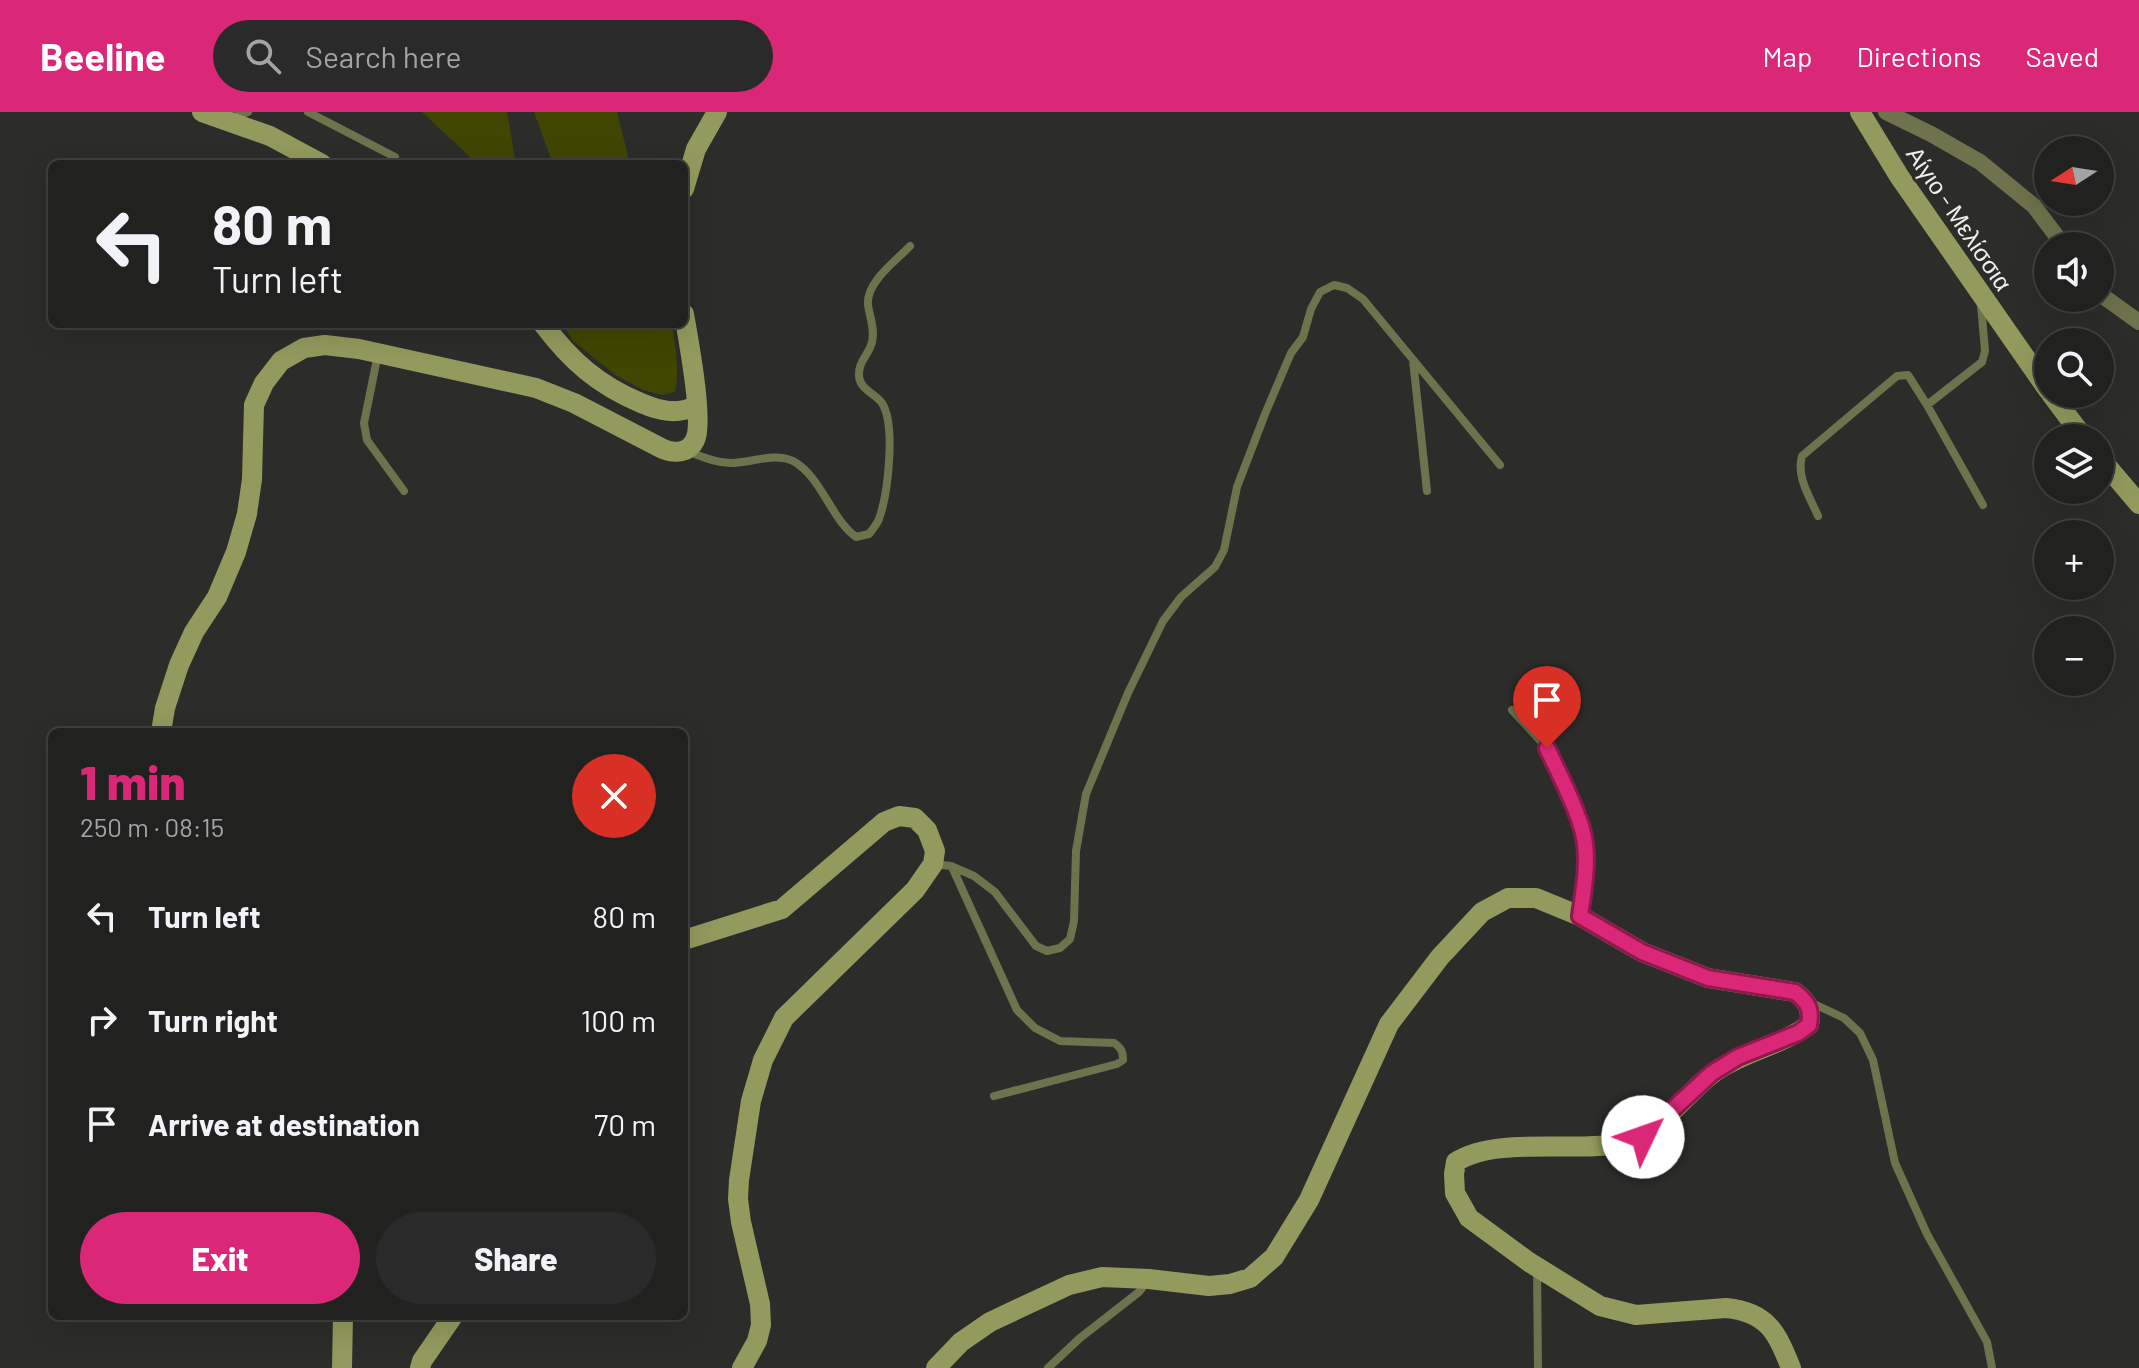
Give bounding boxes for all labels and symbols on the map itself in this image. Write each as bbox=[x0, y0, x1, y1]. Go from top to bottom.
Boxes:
north arrow bbox=[2034, 136, 2114, 216]
street label: Αίγιο - Μελίσσια bbox=[1901, 140, 2019, 296]
pin bbox=[1513, 666, 1581, 748]
position arrow bbox=[1601, 1095, 1685, 1179]

